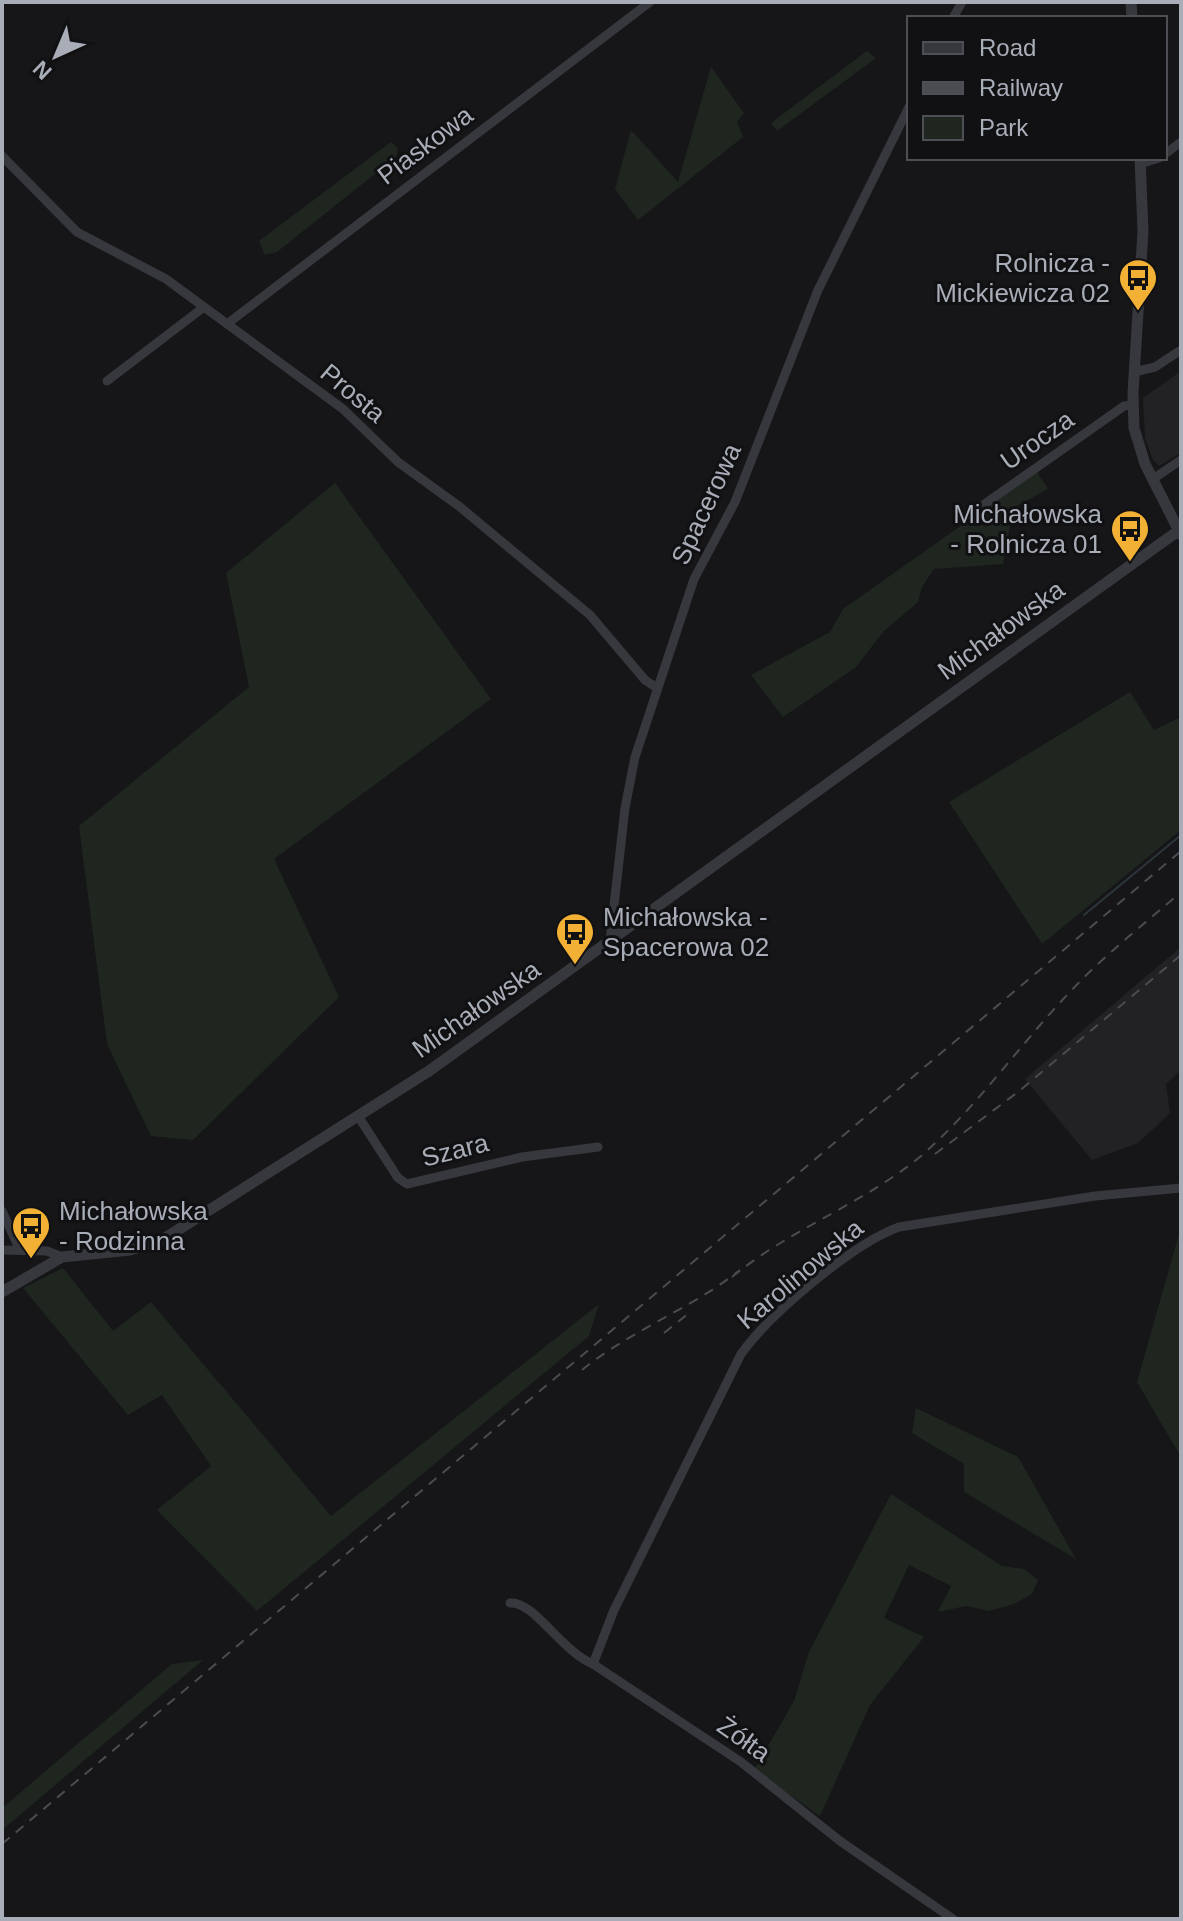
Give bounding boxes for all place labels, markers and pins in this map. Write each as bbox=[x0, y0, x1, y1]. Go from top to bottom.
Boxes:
place label: Rolnicza - Mickiewicza 02 bbox=[935, 248, 1110, 308]
bus stop icon: Rolnicza - Mickiewicza 02 bbox=[1117, 257, 1159, 312]
place label: Michałowska - Rolnicza 01 bbox=[950, 499, 1103, 559]
bus stop icon: Michałowska - Rolnicza 01 bbox=[1109, 508, 1151, 563]
place label: Michałowska - Spacerowa 02 bbox=[603, 902, 769, 962]
bus stop icon: Michałowska - Spacerowa 02 bbox=[554, 911, 596, 966]
place label: Michałowska - Rodzinna bbox=[59, 1196, 208, 1256]
bus stop icon: Michałowska - Rodzinna bbox=[10, 1205, 52, 1260]

